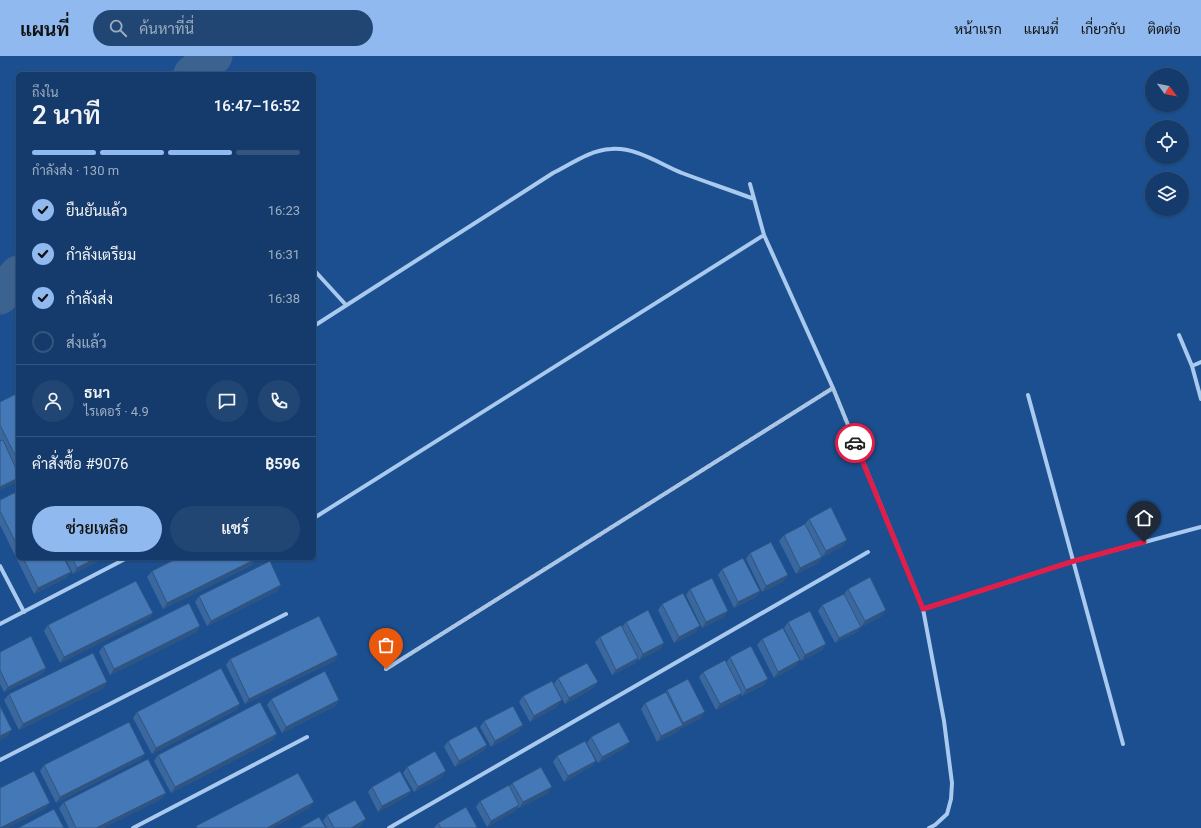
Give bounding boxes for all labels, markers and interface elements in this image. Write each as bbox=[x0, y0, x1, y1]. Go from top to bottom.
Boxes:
search box bbox=[93, 10, 373, 46]
icon: search bbox=[107, 17, 129, 39]
text: แผนที่ bbox=[20, 18, 69, 41]
text: ค้นหาที่นี่ bbox=[139, 20, 194, 38]
text: หน้าแรก bbox=[954, 21, 1002, 37]
text: แผนที่ bbox=[1024, 21, 1059, 37]
text: เกี่ยวกับ bbox=[1081, 21, 1125, 37]
text: ติดต่อ bbox=[1147, 21, 1181, 37]
north arrow bbox=[1145, 68, 1189, 112]
map controls bbox=[1145, 68, 1189, 216]
text: ถึงใน bbox=[32, 85, 59, 100]
text: 16:47–16:52 bbox=[214, 97, 300, 115]
text: 2 นาที bbox=[32, 100, 101, 130]
button: locate bbox=[1145, 120, 1189, 164]
text: กำลังส่ง · 130 m bbox=[32, 163, 119, 178]
button: layers bbox=[1145, 172, 1189, 216]
icon: check bbox=[32, 199, 54, 221]
text: ยืนยันแล้ว bbox=[66, 202, 127, 220]
text: 16:23 bbox=[268, 203, 300, 218]
icon: check bbox=[32, 243, 54, 265]
text: กำลังเตรียม bbox=[66, 246, 136, 264]
text: 16:31 bbox=[268, 247, 300, 262]
icon: check bbox=[32, 287, 54, 309]
text: กำลังส่ง bbox=[66, 290, 113, 308]
text: 16:38 bbox=[268, 291, 300, 306]
text: ส่งแล้ว bbox=[66, 334, 107, 352]
button: person bbox=[32, 380, 74, 422]
button: chat bbox=[206, 380, 248, 422]
button: phone bbox=[258, 380, 300, 422]
text: ธนา bbox=[84, 384, 110, 402]
text: ไรเดอร์ · 4.9 bbox=[84, 404, 149, 419]
courier bbox=[835, 423, 875, 463]
icon: car bbox=[844, 432, 866, 454]
text: คำสั่งซื้อ #9076 bbox=[32, 455, 129, 473]
text: ฿596 bbox=[265, 455, 300, 473]
pin bbox=[1127, 501, 1161, 542]
button: ช่วยเหลือ bbox=[32, 506, 162, 552]
button: แชร์ bbox=[170, 506, 300, 552]
icon: home bbox=[1133, 507, 1155, 529]
pin bbox=[369, 628, 403, 669]
icon: bag bbox=[375, 634, 397, 656]

